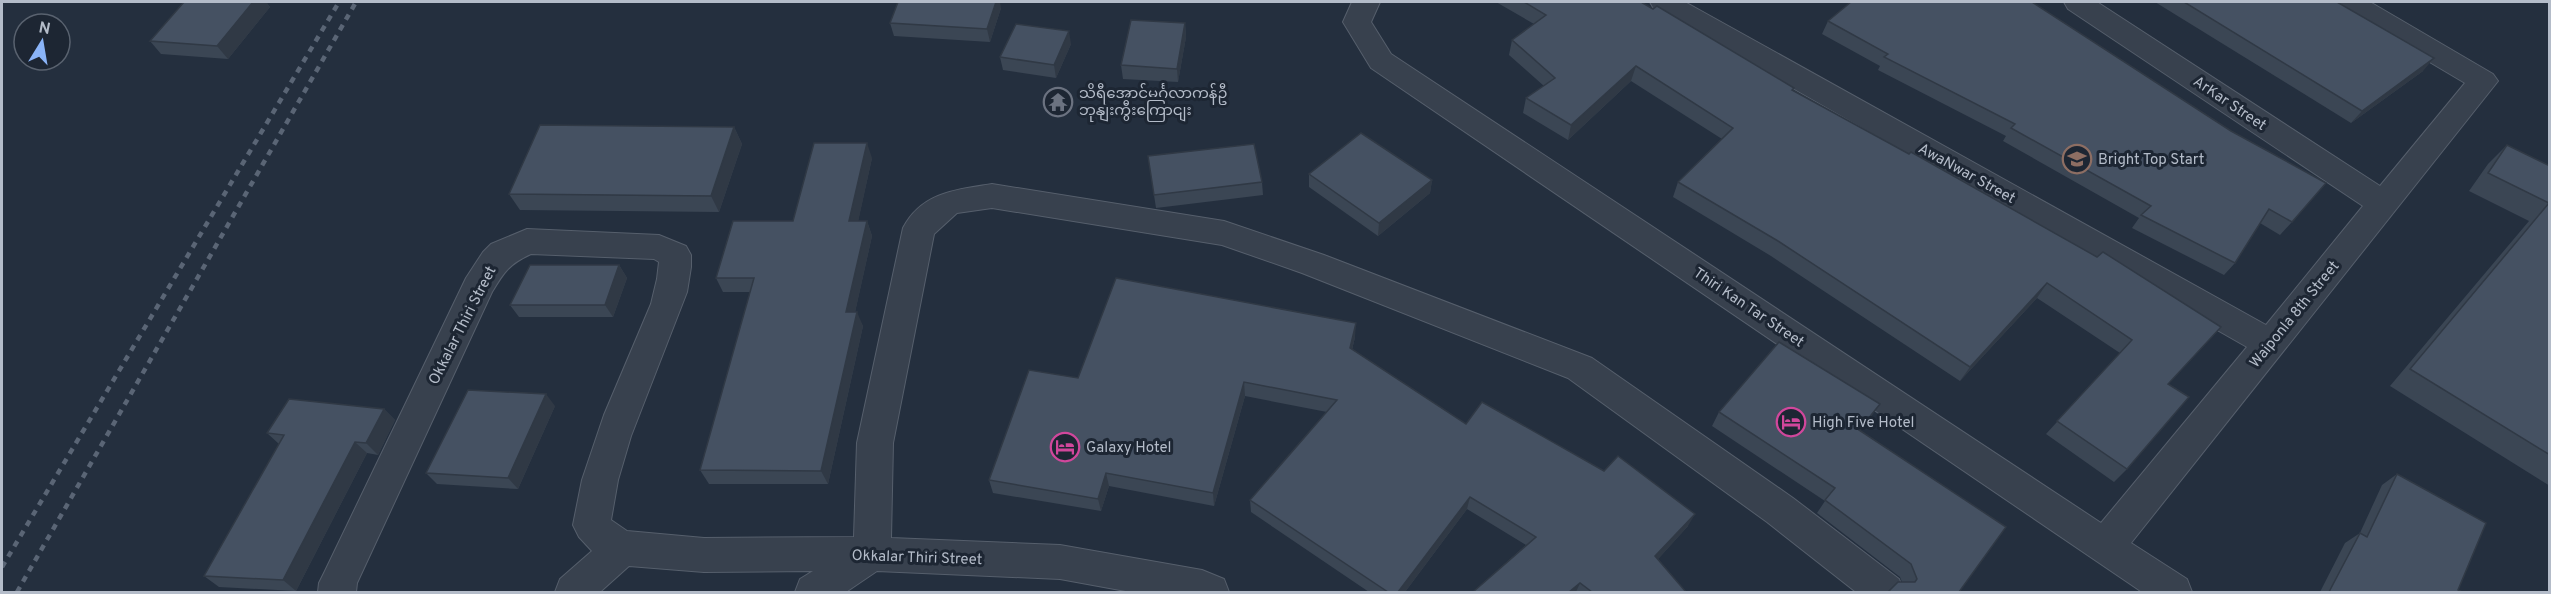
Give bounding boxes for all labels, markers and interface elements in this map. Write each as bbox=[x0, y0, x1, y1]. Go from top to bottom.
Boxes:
north arrow bbox=[12, 12, 72, 72]
text: N bbox=[37, 18, 52, 40]
street label: ArKar Street bbox=[2189, 73, 2269, 136]
place label: သိရီအောင်မင်္ဂလာကန်ဦ ဘုနျးကွီးကြောငျး bbox=[1079, 83, 1227, 122]
temple icon: သိရီအောင်မင်္ဂလာကန်ဦ ဘုနျးကွီးကြောငျး bbox=[1042, 86, 1074, 118]
street label: AwaNwar Street bbox=[1914, 140, 2018, 209]
school or university icon: Bright Top Start bbox=[2061, 143, 2093, 175]
place label: Bright Top Start bbox=[2098, 151, 2205, 170]
street label: Waiponla 8th Street bbox=[2246, 258, 2344, 372]
street label: Okkalar Thiri Street bbox=[425, 263, 501, 388]
street label: Thiri Kan Tar Street bbox=[1689, 264, 1807, 352]
hotel icon: High Five Hotel bbox=[1775, 406, 1807, 438]
place label: High Five Hotel bbox=[1812, 414, 1914, 433]
hotel icon: Galaxy Hotel bbox=[1049, 431, 1081, 463]
place label: Galaxy Hotel bbox=[1086, 439, 1172, 458]
street label: Okkalar Thiri Street bbox=[851, 547, 983, 570]

